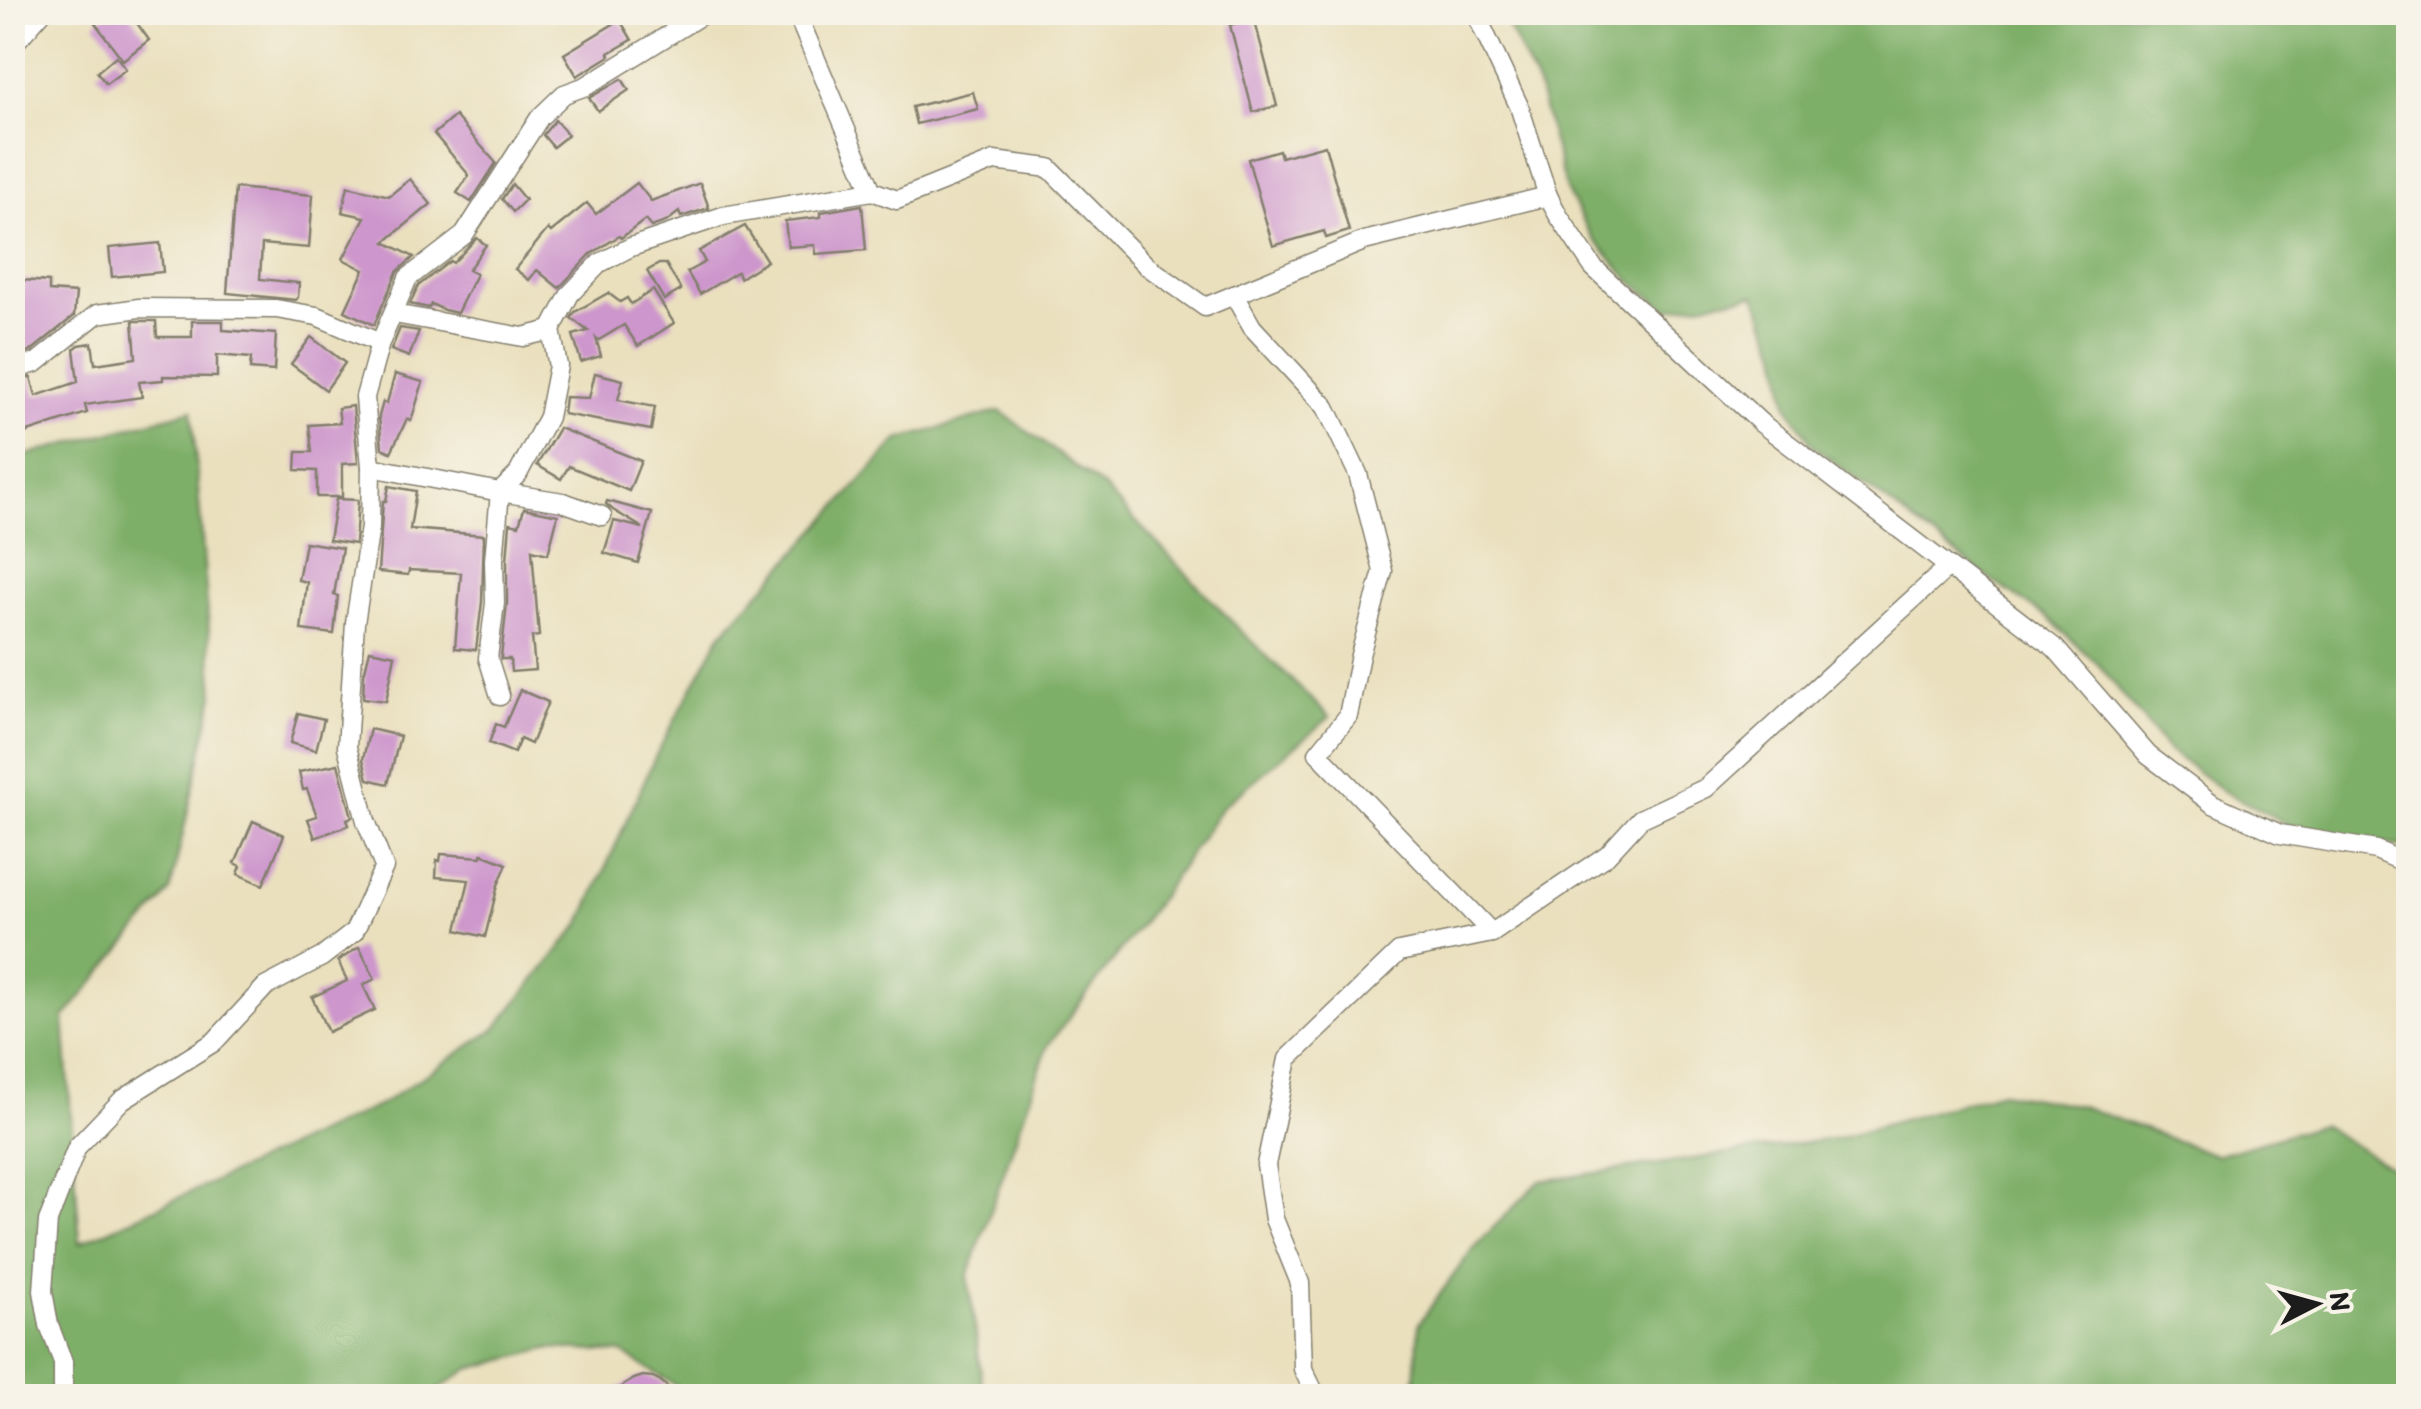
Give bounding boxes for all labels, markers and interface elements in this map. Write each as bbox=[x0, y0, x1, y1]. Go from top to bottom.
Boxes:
north arrow bbox=[2266, 1254, 2366, 1354]
text: N bbox=[2323, 1290, 2359, 1313]

